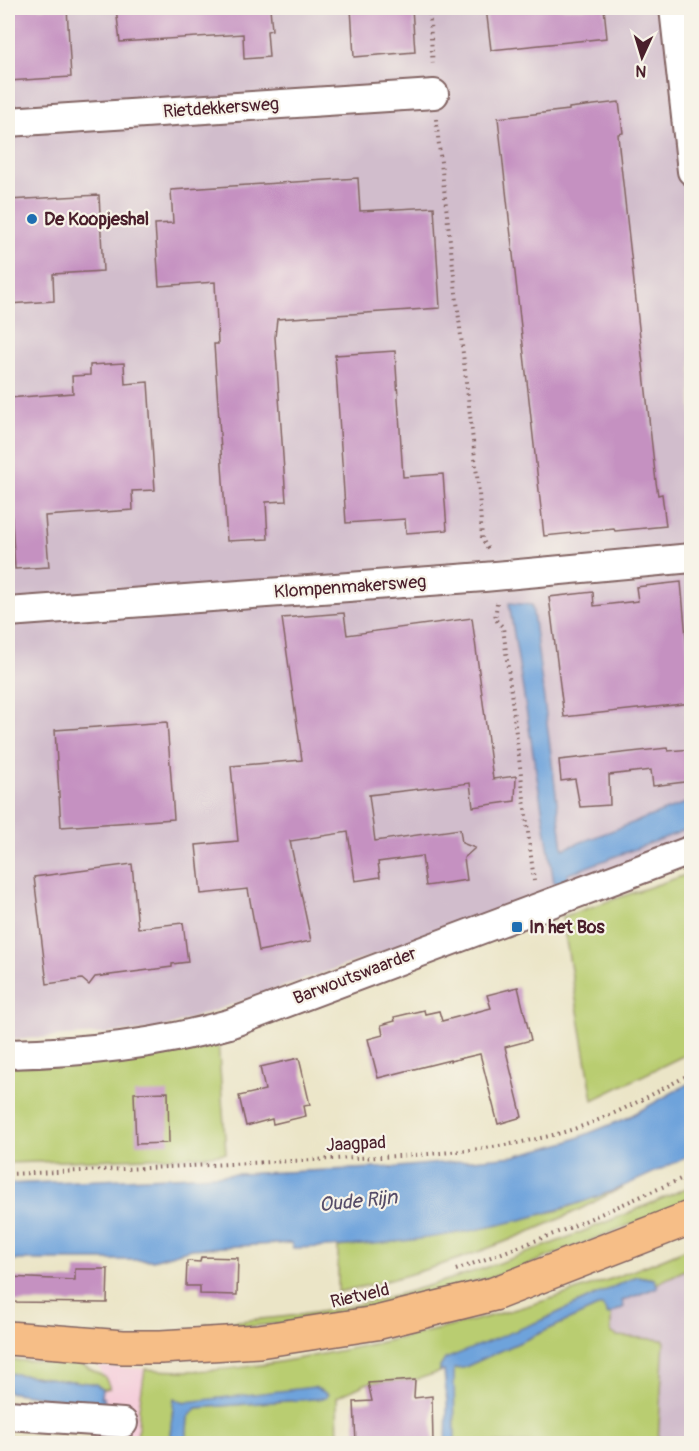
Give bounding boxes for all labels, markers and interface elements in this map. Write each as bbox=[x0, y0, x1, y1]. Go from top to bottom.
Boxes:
north arrow bbox=[612, 27, 672, 87]
text: N bbox=[635, 61, 647, 81]
street label: Rietdekkersweg bbox=[162, 92, 280, 124]
place label: De Koopjeshal bbox=[44, 208, 149, 231]
marker: De Koopjeshal bbox=[25, 212, 39, 226]
street label: Klompenmakersweg bbox=[273, 570, 427, 604]
place label: In het Bos bbox=[529, 916, 605, 939]
marker: In het Bos bbox=[510, 920, 524, 934]
street label: Barwoutswaarder bbox=[290, 942, 421, 1010]
street label: Jaagpad bbox=[325, 1131, 387, 1157]
water label: Oude Rijn bbox=[318, 1184, 400, 1218]
street label: Rietveld bbox=[328, 1278, 392, 1314]

